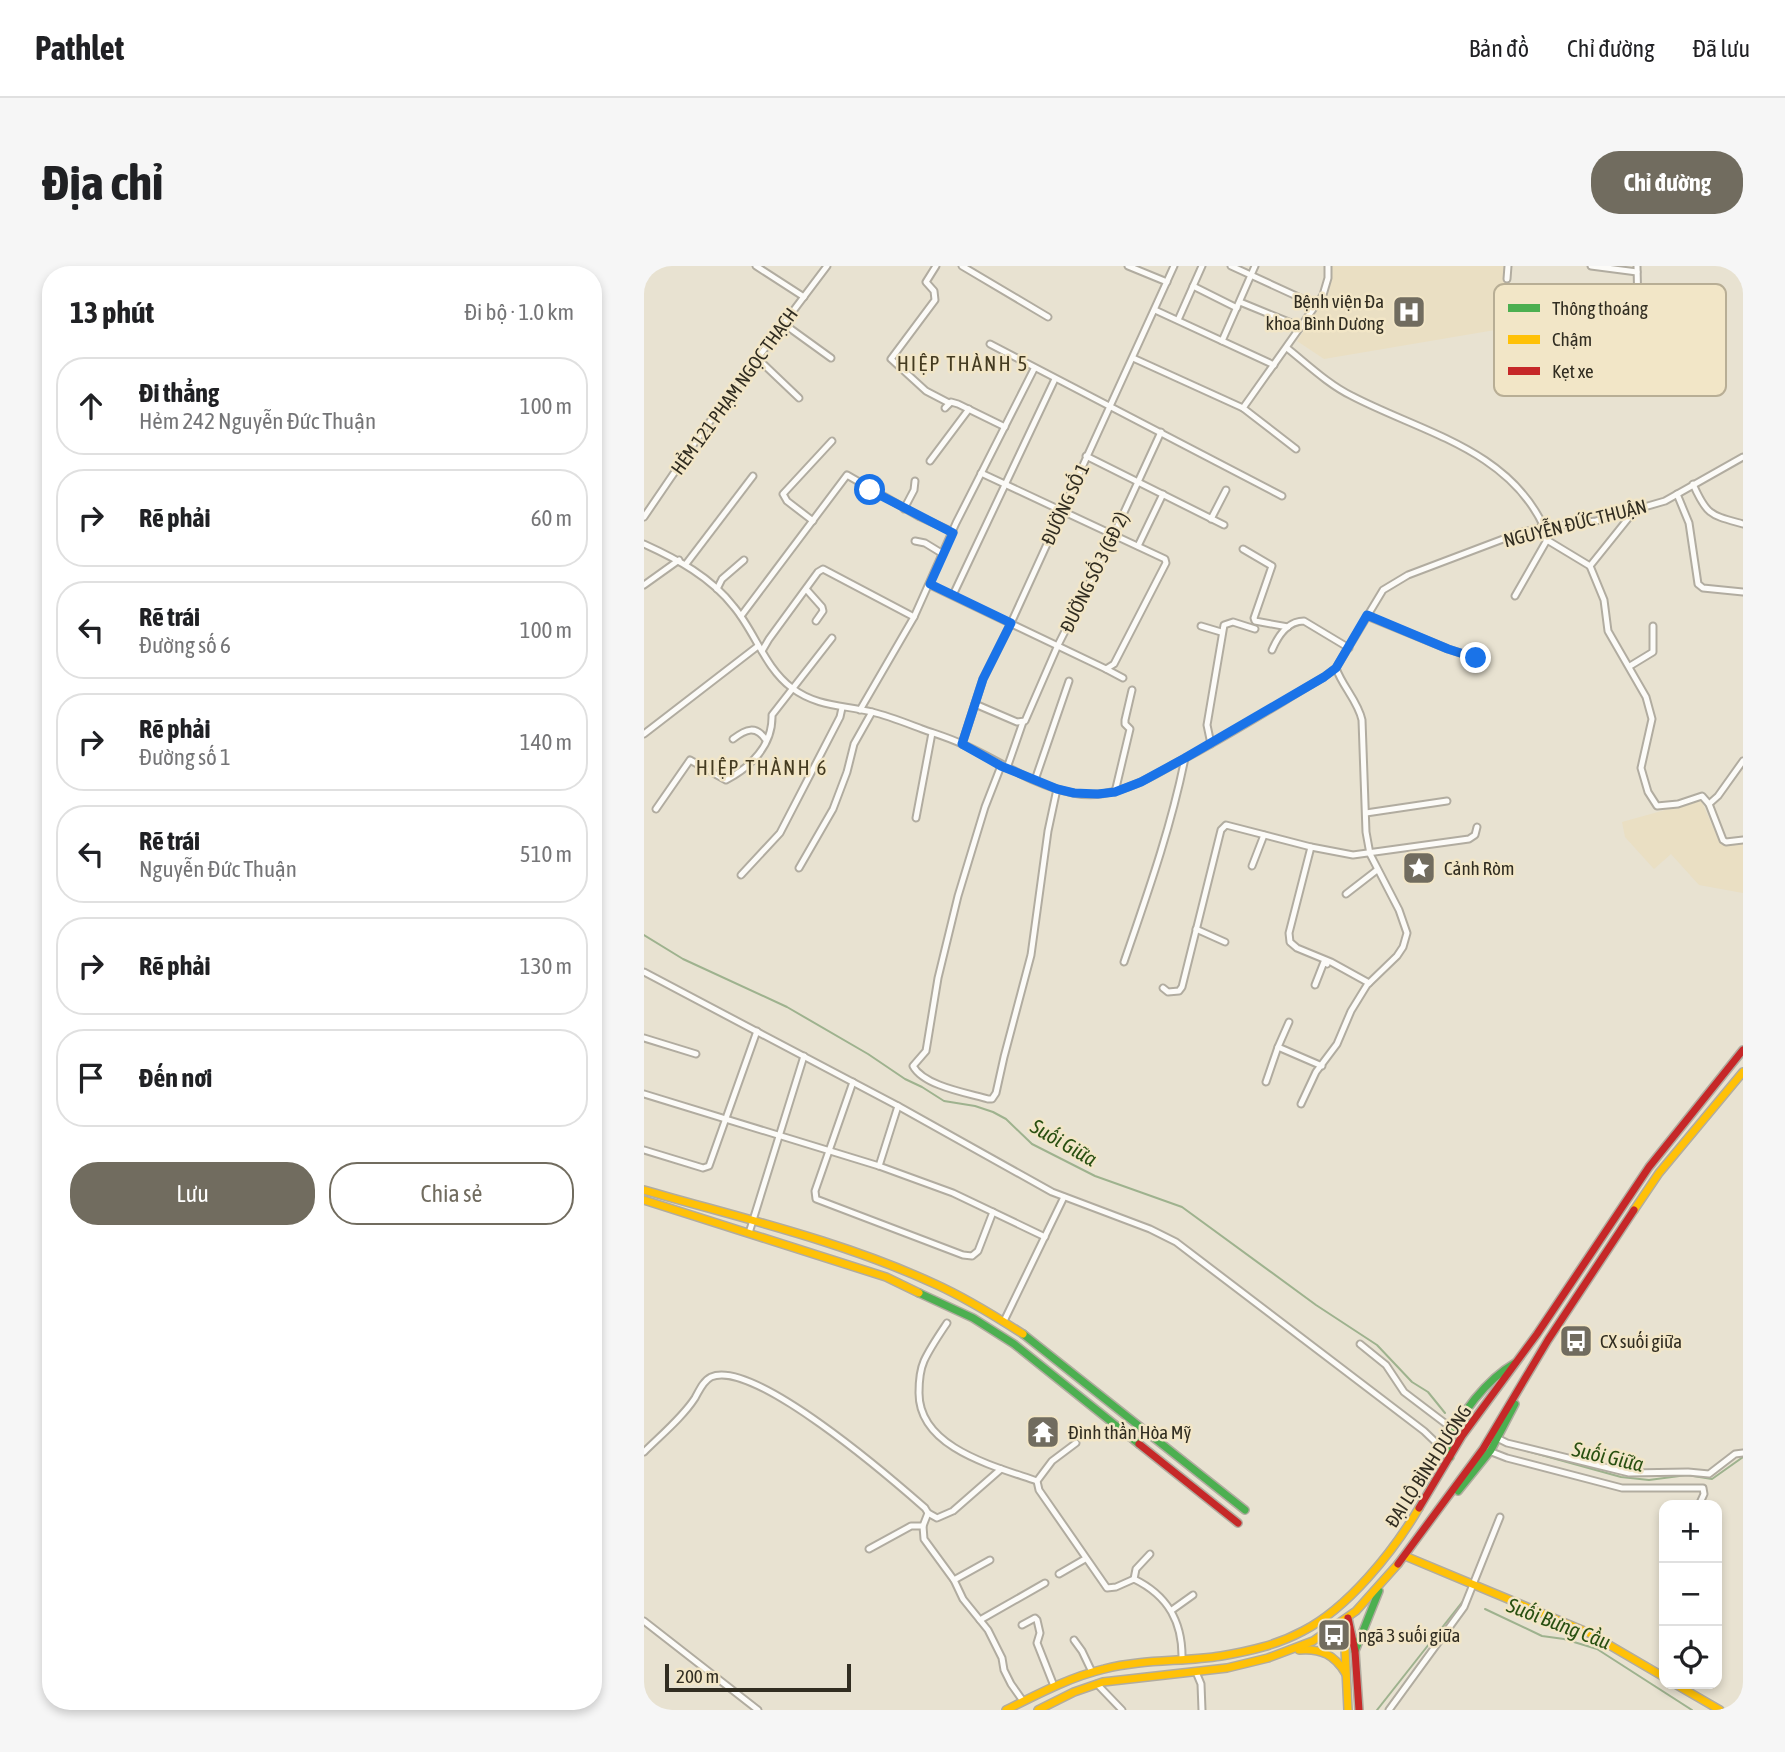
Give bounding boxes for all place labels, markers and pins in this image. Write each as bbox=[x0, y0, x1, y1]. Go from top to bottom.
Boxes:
place label: Bệnh viện Đa khoa Bình Dương bbox=[1266, 290, 1385, 334]
hospital icon: Bệnh viện Đa khoa Bình Dương bbox=[1390, 293, 1428, 331]
place icon: Cảnh Ròm bbox=[1400, 849, 1438, 887]
place label: Cảnh Ròm bbox=[1444, 857, 1515, 879]
bus stop icon: CX suối giữa bbox=[1557, 1322, 1595, 1360]
place label: CX suối giữa bbox=[1600, 1330, 1682, 1352]
temple icon: Đình thần Hòa Mỹ bbox=[1024, 1413, 1062, 1451]
place label: Đình thần Hòa Mỹ bbox=[1068, 1421, 1192, 1443]
bus stop icon: ngã 3 suối giữa bbox=[1315, 1616, 1353, 1654]
place label: ngã 3 suối giữa bbox=[1358, 1624, 1460, 1646]

